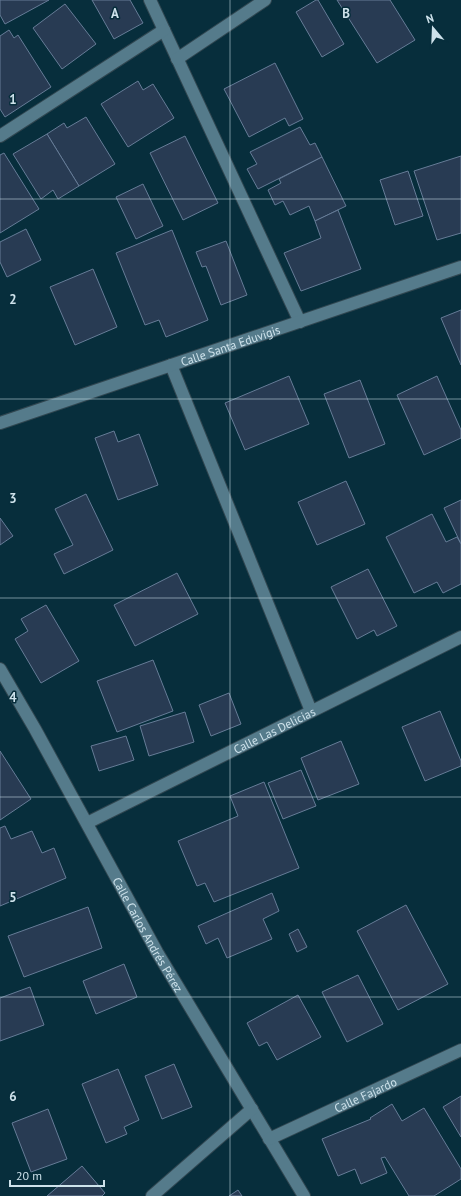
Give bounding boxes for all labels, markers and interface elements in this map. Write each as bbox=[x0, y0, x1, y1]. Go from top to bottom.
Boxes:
text: A bbox=[111, 5, 119, 22]
text: B bbox=[342, 5, 350, 22]
north arrow bbox=[413, 8, 453, 48]
text: N bbox=[424, 11, 435, 26]
text: 1 bbox=[9, 91, 17, 108]
text: 2 bbox=[9, 291, 17, 308]
street label: Calle Santa Eduvigis bbox=[178, 321, 282, 369]
text: 3 bbox=[9, 490, 17, 507]
text: 4 bbox=[9, 689, 17, 706]
street label: Calle Las Delicias bbox=[231, 703, 318, 757]
street label: Calle Carlos Andrés Pérez bbox=[110, 874, 187, 995]
text: 5 bbox=[9, 889, 17, 906]
street label: Calle Fajardo bbox=[331, 1073, 399, 1115]
text: 6 bbox=[9, 1088, 17, 1105]
scale bar bbox=[10, 1162, 104, 1188]
text: 20 m bbox=[16, 1168, 42, 1183]

